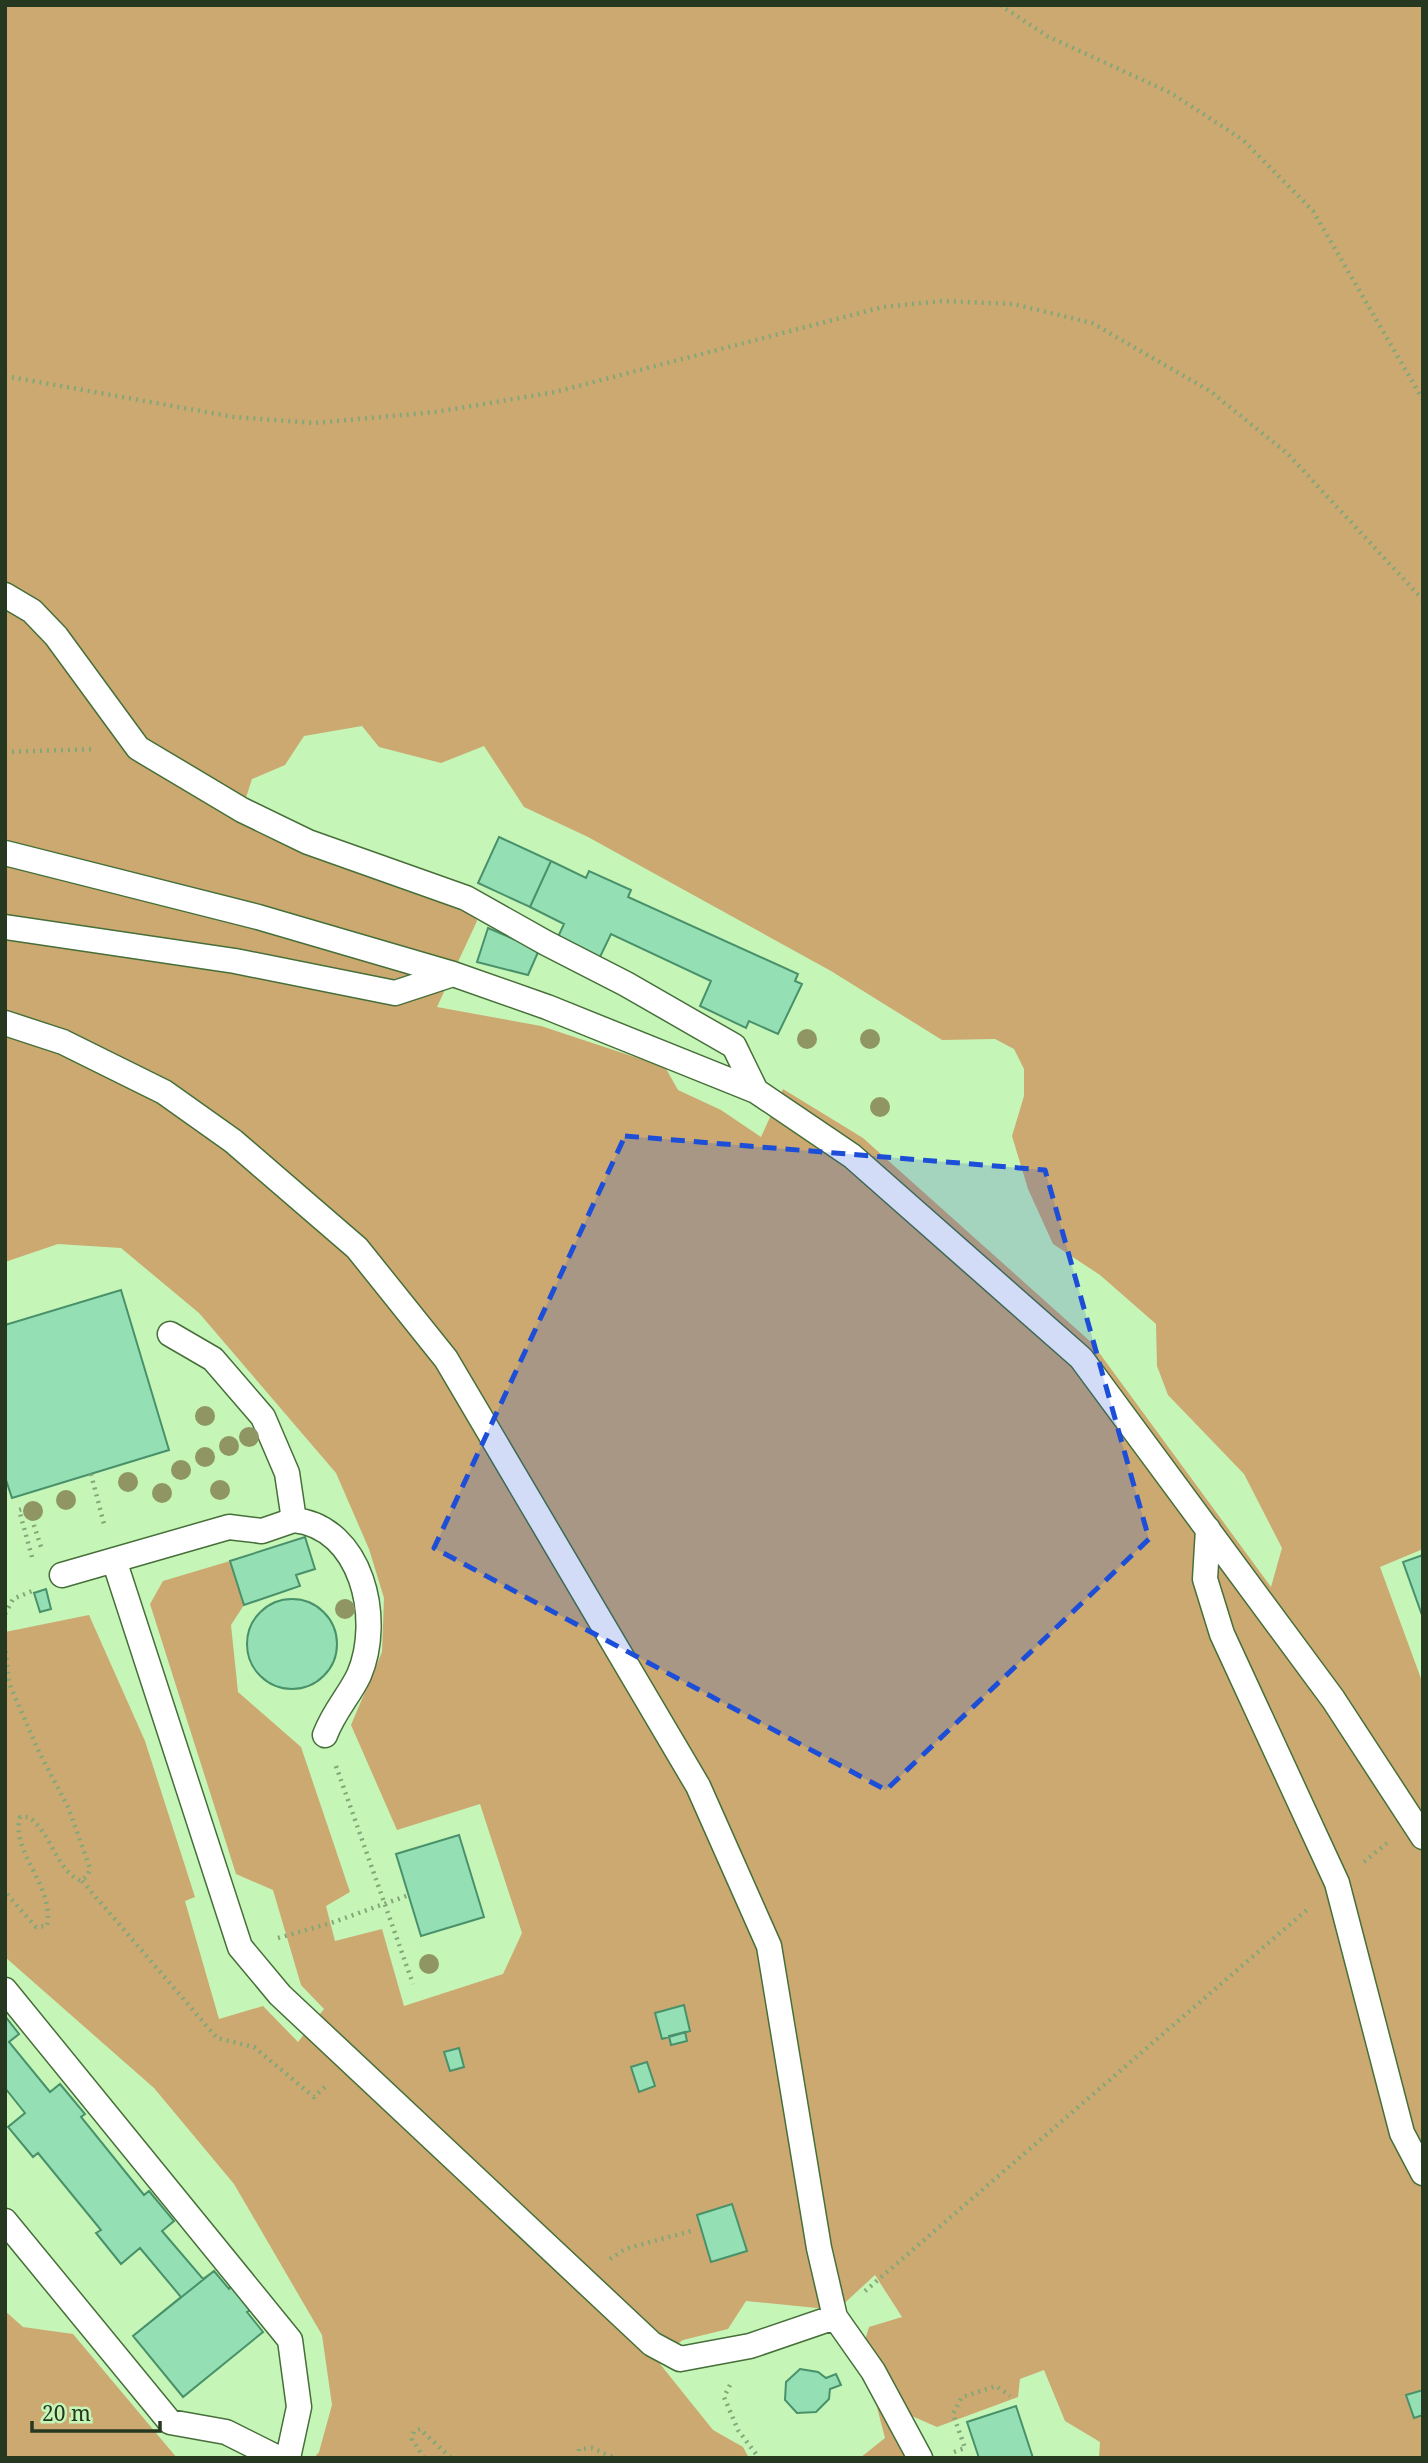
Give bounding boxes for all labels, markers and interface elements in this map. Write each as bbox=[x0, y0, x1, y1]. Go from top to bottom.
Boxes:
scale bar bbox=[32, 2390, 159, 2434]
text: 20 m bbox=[42, 2399, 91, 2427]

